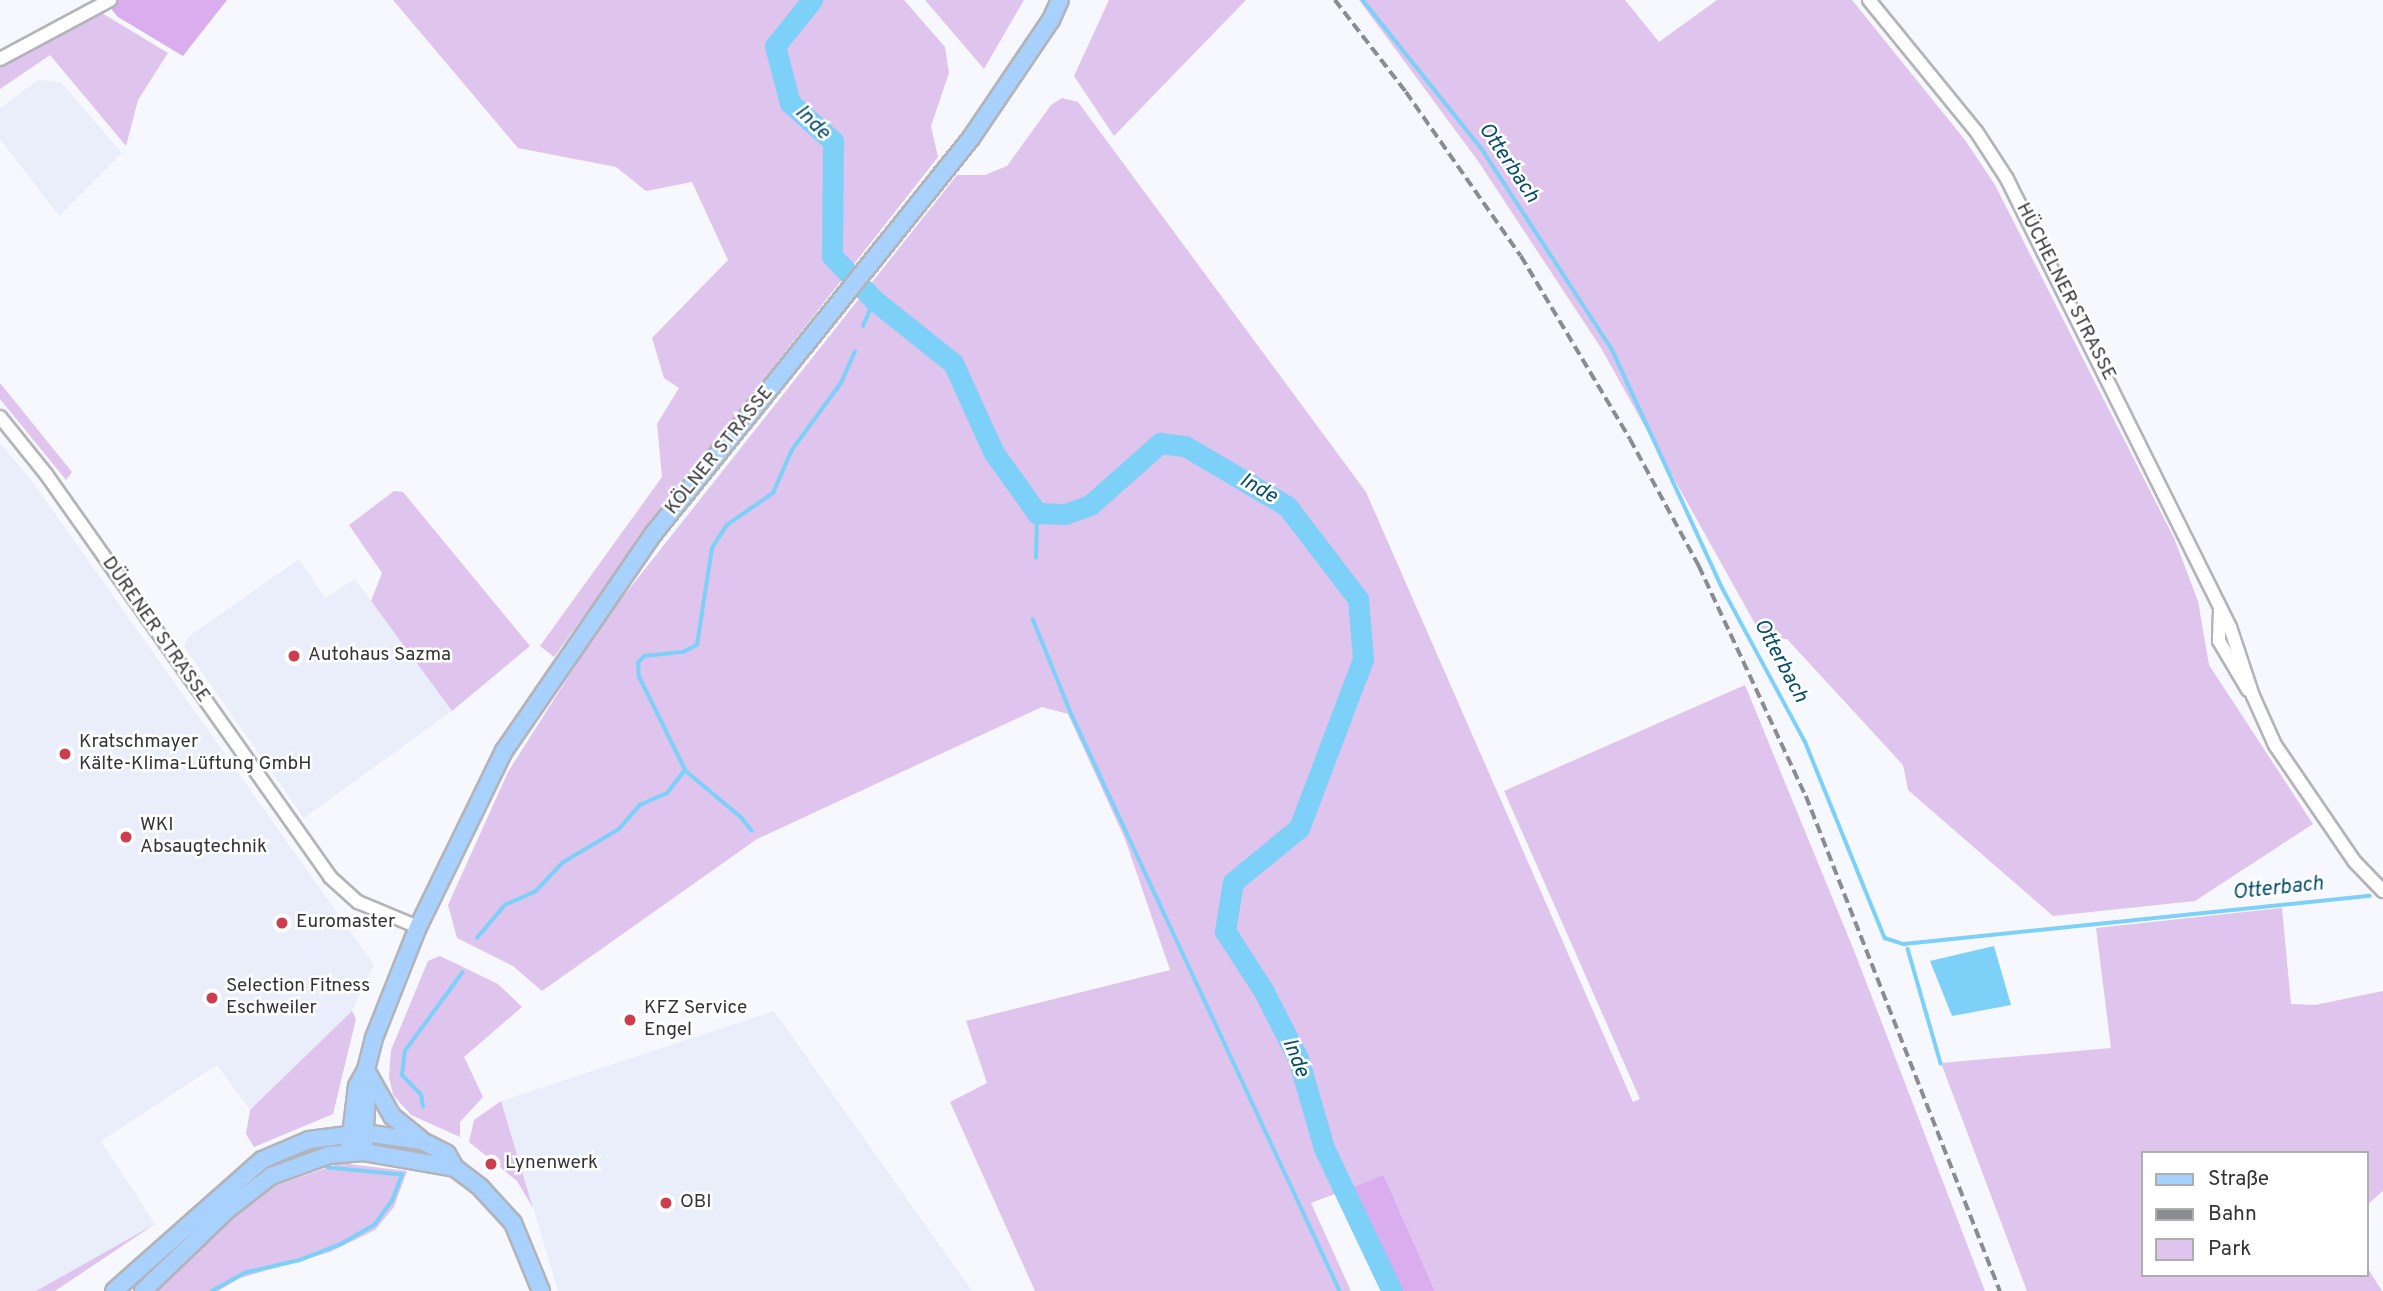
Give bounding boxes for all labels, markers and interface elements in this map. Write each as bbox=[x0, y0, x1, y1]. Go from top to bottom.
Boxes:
water label: Inde bbox=[789, 100, 835, 146]
water label: Otterbach bbox=[1472, 118, 1544, 208]
street label: HÜCHELNER STRASSE bbox=[2010, 199, 2120, 385]
street label: KÖLNER STRASSE bbox=[661, 382, 779, 520]
water label: Inde bbox=[1235, 468, 1281, 510]
street label: DÜRENER STRASSE bbox=[96, 553, 214, 707]
water label: Otterbach bbox=[1747, 615, 1813, 707]
place label: Autohaus Sazma bbox=[308, 645, 451, 667]
marker: Autohaus Sazma bbox=[286, 648, 302, 664]
place label: Kratschmayer Kälte-Klima-Lüftung GmbH bbox=[79, 732, 312, 776]
marker: Kratschmayer Kälte-Klima-Lüftung GmbH bbox=[57, 746, 73, 762]
place label: WKI Absaugtechnik bbox=[140, 815, 267, 859]
marker: WKI Absaugtechnik bbox=[118, 829, 134, 845]
water label: Otterbach bbox=[2231, 872, 2325, 906]
place label: Euromaster bbox=[296, 912, 395, 934]
marker: Euromaster bbox=[274, 915, 290, 931]
place label: Selection Fitness Eschweiler bbox=[226, 976, 370, 1020]
marker: Selection Fitness Eschweiler bbox=[204, 990, 220, 1006]
place label: KFZ Service Engel bbox=[644, 998, 747, 1042]
marker: KFZ Service Engel bbox=[622, 1012, 638, 1028]
water label: Inde bbox=[1276, 1035, 1314, 1081]
legend bbox=[2142, 1151, 2369, 1277]
place label: Lynenwerk bbox=[505, 1153, 598, 1175]
marker: Lynenwerk bbox=[483, 1156, 499, 1172]
text: Straße bbox=[2208, 1166, 2269, 1193]
place label: OBI bbox=[680, 1192, 712, 1214]
marker: OBI bbox=[658, 1195, 674, 1211]
text: Bahn bbox=[2208, 1201, 2257, 1228]
text: Park bbox=[2208, 1236, 2251, 1263]

